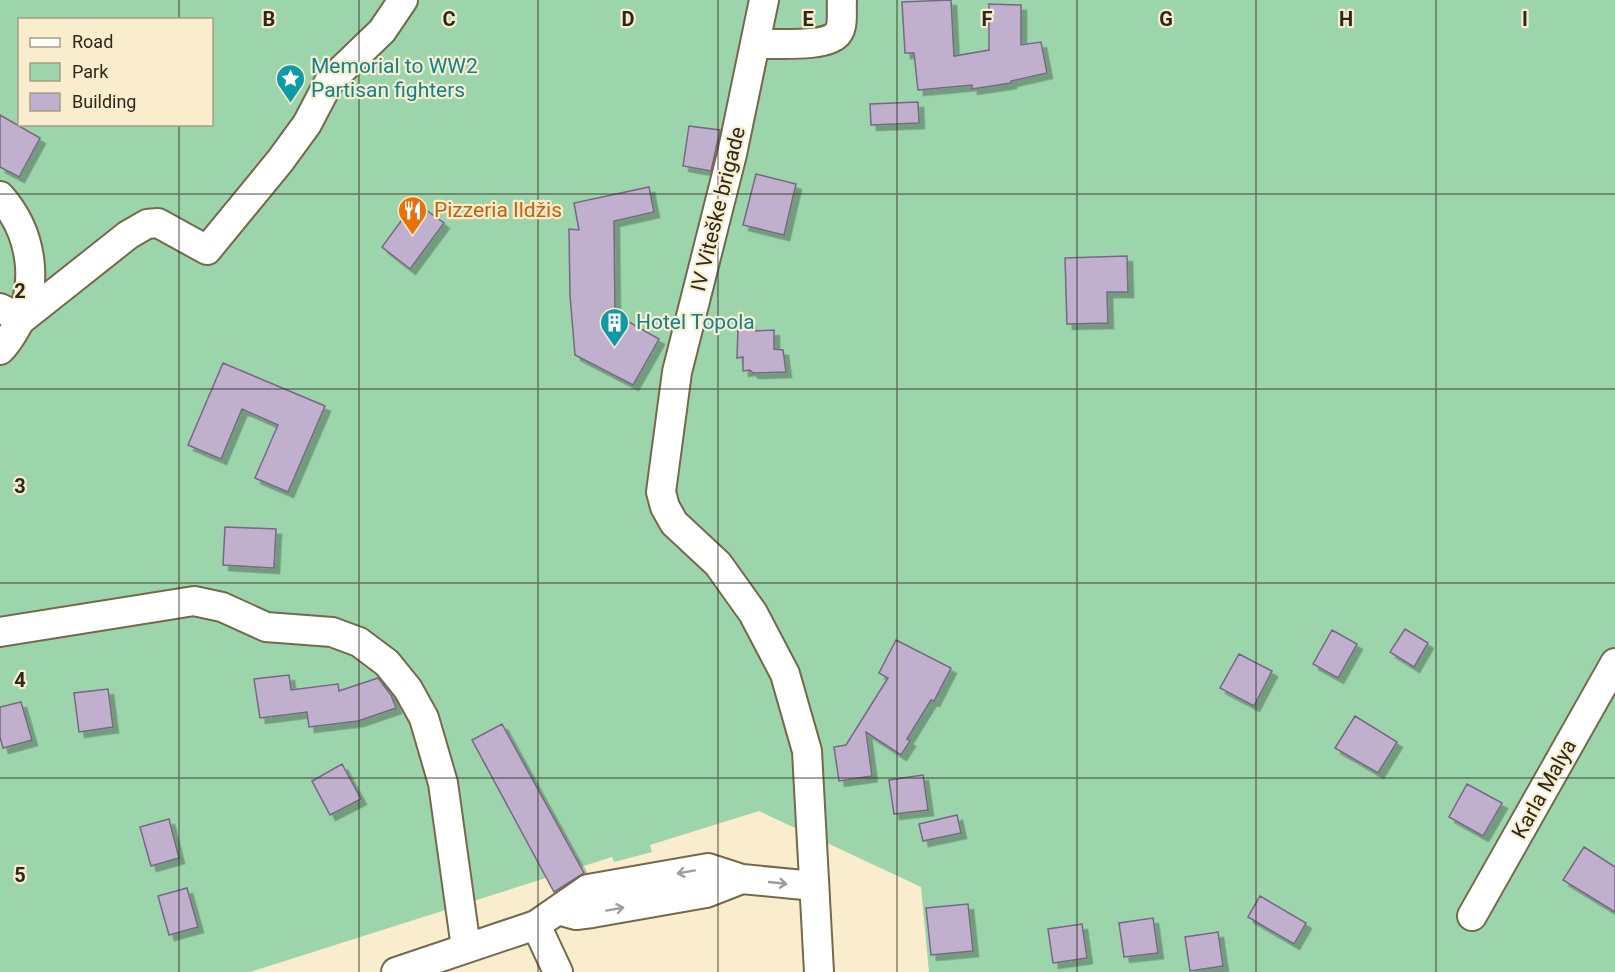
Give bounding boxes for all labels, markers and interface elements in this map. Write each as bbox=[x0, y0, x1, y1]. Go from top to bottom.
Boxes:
text: B bbox=[263, 7, 275, 31]
text: C bbox=[442, 7, 456, 31]
text: D bbox=[622, 7, 635, 31]
text: E bbox=[802, 7, 814, 31]
text: F bbox=[982, 7, 993, 31]
text: G bbox=[1159, 7, 1173, 31]
text: H bbox=[1339, 7, 1353, 31]
text: I bbox=[1522, 7, 1528, 31]
legend bbox=[18, 18, 213, 126]
text: Road bbox=[72, 31, 113, 52]
place label: Memorial to WW2 Partisan fighters bbox=[311, 54, 478, 102]
text: Park bbox=[72, 61, 109, 82]
place icon: Memorial to WW2 Partisan fighters bbox=[274, 62, 306, 104]
text: Building bbox=[72, 91, 136, 112]
street label: IV Viteške brigade bbox=[686, 124, 750, 294]
restaurant icon: Pizzeria Ildžis bbox=[397, 194, 429, 236]
place label: Pizzeria Ildžis bbox=[434, 198, 562, 222]
text: 2 bbox=[14, 279, 26, 303]
building icon: Hotel Topola bbox=[599, 306, 631, 348]
place label: Hotel Topola bbox=[636, 310, 755, 334]
text: 3 bbox=[14, 474, 26, 498]
text: 4 bbox=[14, 668, 26, 692]
street label: Karla Malya bbox=[1507, 735, 1581, 843]
text: 5 bbox=[14, 863, 26, 887]
one-way arrow bbox=[676, 867, 696, 878]
one-way arrow bbox=[768, 878, 788, 889]
one-way arrow bbox=[605, 903, 625, 914]

